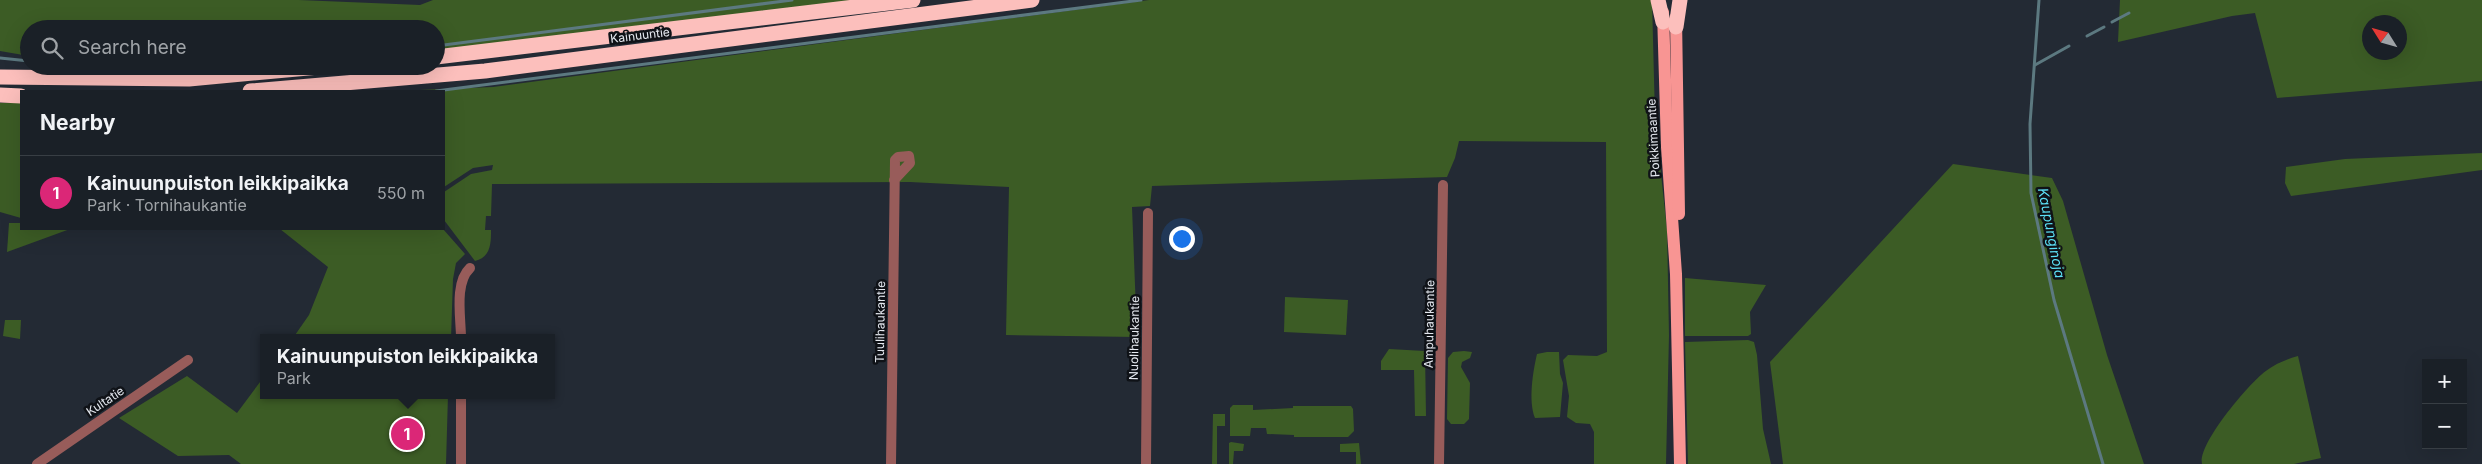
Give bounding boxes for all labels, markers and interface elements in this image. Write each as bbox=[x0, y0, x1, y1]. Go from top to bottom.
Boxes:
north arrow bbox=[2362, 15, 2407, 60]
search box bbox=[20, 20, 445, 75]
street label: Kainuuntie bbox=[609, 24, 671, 46]
icon: search bbox=[38, 34, 66, 62]
text: Search here bbox=[78, 36, 187, 59]
street label: Poikkimaantie bbox=[1643, 98, 1663, 178]
text: Nearby bbox=[40, 110, 115, 135]
text: Kainuunpuiston leikkipaikka bbox=[87, 172, 349, 195]
text: 1 bbox=[53, 183, 59, 203]
text: 550 m bbox=[377, 183, 425, 203]
water label: Kaupunginoja bbox=[2035, 186, 2069, 280]
text: Park · Tornihaukantie bbox=[87, 195, 247, 215]
your location bbox=[1169, 226, 1195, 252]
street label: Ampuhaukantie bbox=[1421, 280, 1437, 368]
street label: Tuulihaukantie bbox=[872, 281, 888, 363]
street label: Nuolihaukantie bbox=[1126, 296, 1142, 380]
popup bbox=[260, 334, 555, 399]
text: Kainuunpuiston leikkipaikka bbox=[277, 345, 538, 368]
map controls bbox=[2422, 359, 2467, 449]
button: + bbox=[2422, 359, 2467, 404]
text: Park bbox=[277, 368, 311, 388]
street label: Kultatie bbox=[83, 383, 127, 419]
button: − bbox=[2422, 404, 2467, 449]
pin: 1 bbox=[391, 415, 423, 453]

